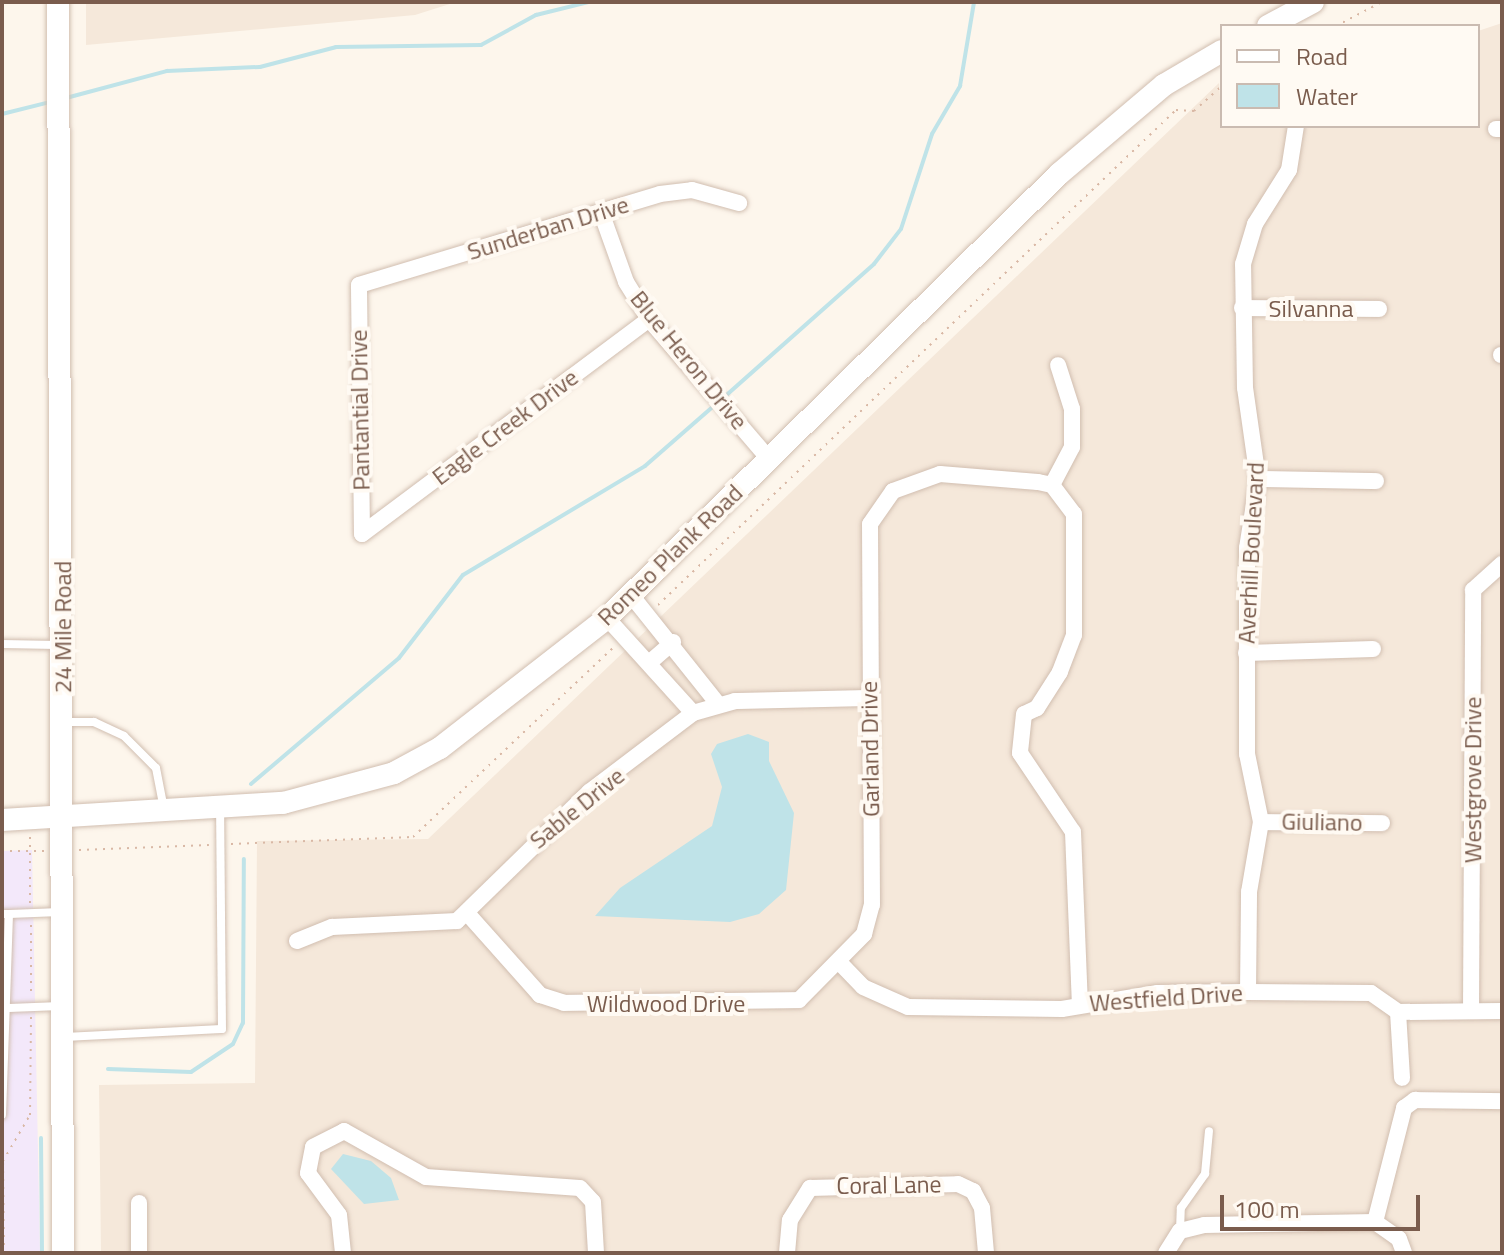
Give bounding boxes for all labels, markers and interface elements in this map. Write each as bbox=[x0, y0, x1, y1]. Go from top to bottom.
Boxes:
legend bbox=[1220, 24, 1480, 128]
text: Road bbox=[1296, 38, 1348, 74]
text: Water bbox=[1296, 78, 1358, 114]
street label: Sunderban Drive bbox=[464, 190, 632, 266]
street label: Blue Heron Drive bbox=[624, 285, 754, 435]
street label: Silvanna bbox=[1269, 295, 1353, 323]
street label: Pantantial Drive bbox=[344, 329, 376, 491]
street label: Eagle Creek Drive bbox=[426, 363, 584, 491]
street label: Averhill Boulevard bbox=[1232, 461, 1270, 645]
street label: Romeo Plank Road bbox=[591, 478, 749, 632]
street label: 24 Mile Road bbox=[49, 561, 77, 693]
street label: Garland Drive bbox=[854, 681, 886, 817]
street label: Westgrove Drive bbox=[1459, 697, 1487, 863]
street label: Sable Drive bbox=[524, 761, 630, 855]
street label: Giuliano bbox=[1281, 807, 1363, 837]
street label: Westfield Drive bbox=[1088, 978, 1244, 1018]
street label: Wildwood Drive bbox=[587, 990, 745, 1018]
street label: Coral Lane bbox=[836, 1170, 942, 1200]
scale bar bbox=[1224, 1179, 1424, 1229]
text: 100 m bbox=[1234, 1191, 1300, 1227]

